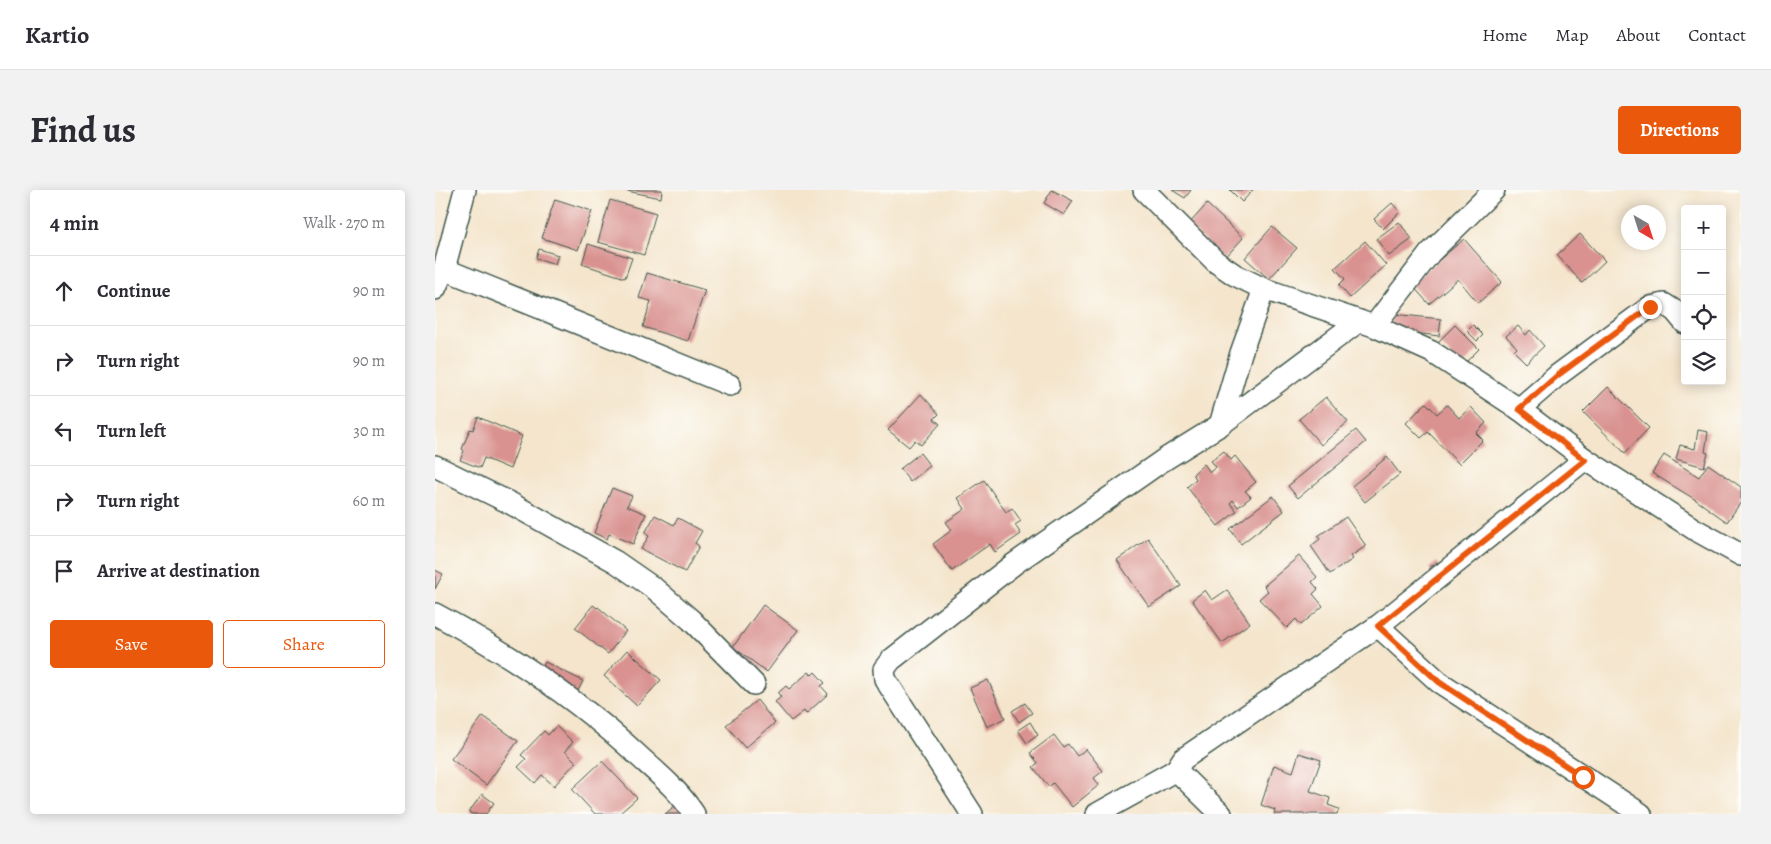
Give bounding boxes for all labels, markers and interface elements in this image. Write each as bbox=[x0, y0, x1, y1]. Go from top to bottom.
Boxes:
text: Kartio bbox=[25, 19, 89, 51]
text: Home bbox=[1482, 23, 1527, 47]
text: Map bbox=[1555, 23, 1588, 47]
text: About bbox=[1616, 23, 1660, 47]
text: Contact bbox=[1688, 23, 1746, 47]
text: Find us bbox=[30, 106, 136, 154]
button: Directions bbox=[1618, 106, 1741, 154]
north arrow bbox=[1621, 205, 1666, 250]
map controls bbox=[1681, 205, 1726, 385]
button: + bbox=[1681, 205, 1726, 250]
text: 4 min bbox=[50, 209, 99, 237]
text: Walk · 270 m bbox=[303, 212, 385, 234]
button: − bbox=[1681, 250, 1726, 295]
icon: ahead bbox=[50, 277, 78, 305]
text: Continue bbox=[97, 278, 171, 304]
text: 90 m bbox=[353, 280, 385, 302]
button: locate bbox=[1681, 295, 1726, 340]
route end bbox=[1639, 296, 1662, 319]
button: layers bbox=[1681, 340, 1726, 385]
icon: right bbox=[50, 347, 78, 375]
text: Turn right bbox=[97, 348, 179, 374]
text: 90 m bbox=[353, 350, 385, 372]
icon: left bbox=[50, 417, 78, 445]
text: Turn left bbox=[97, 418, 166, 444]
text: 30 m bbox=[353, 420, 385, 442]
icon: right bbox=[50, 487, 78, 515]
text: Turn right bbox=[97, 488, 179, 514]
text: 60 m bbox=[353, 490, 385, 512]
icon: arrive bbox=[50, 557, 78, 585]
text: Arrive at destination bbox=[97, 558, 260, 584]
button: Save bbox=[50, 620, 213, 668]
button: Share bbox=[223, 620, 385, 668]
route start bbox=[1572, 766, 1595, 789]

